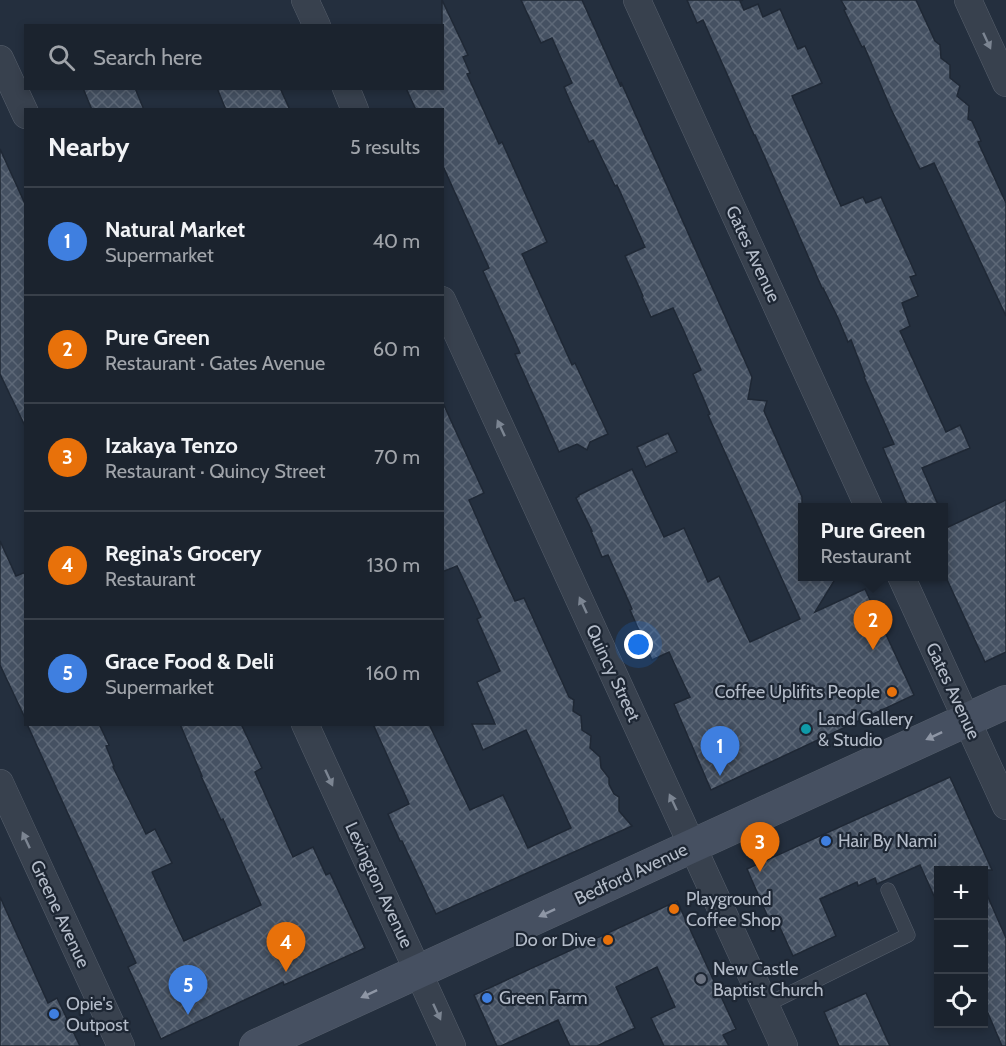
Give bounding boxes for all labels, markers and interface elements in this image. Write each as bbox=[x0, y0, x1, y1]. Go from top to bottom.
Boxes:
search box bbox=[24, 24, 444, 90]
one-way arrow bbox=[982, 33, 992, 51]
icon: search bbox=[45, 41, 78, 74]
text: Search here bbox=[93, 44, 202, 71]
text: Nearby bbox=[48, 131, 129, 163]
text: 5 results bbox=[350, 135, 420, 159]
street label: Gates Avenue bbox=[721, 202, 785, 306]
text: Natural Market bbox=[105, 216, 245, 243]
text: 1 bbox=[64, 229, 71, 253]
text: 40 m bbox=[372, 229, 420, 253]
text: Supermarket bbox=[105, 243, 214, 267]
text: Pure Green bbox=[105, 324, 210, 351]
text: 2 bbox=[62, 337, 73, 361]
text: 60 m bbox=[373, 337, 420, 361]
text: Restaurant · Gates Avenue bbox=[105, 351, 325, 375]
one-way arrow bbox=[497, 420, 506, 437]
text: Izakaya Tenzo bbox=[105, 432, 238, 459]
text: 3 bbox=[62, 445, 73, 469]
text: 70 m bbox=[374, 445, 420, 469]
text: Restaurant · Quincy Street bbox=[105, 459, 326, 483]
popup bbox=[798, 503, 948, 581]
text: Pure Green bbox=[821, 517, 925, 544]
text: Regina's Grocery bbox=[105, 540, 262, 567]
text: Restaurant bbox=[821, 544, 911, 568]
text: 4 bbox=[61, 553, 74, 577]
text: 130 m bbox=[367, 553, 420, 577]
text: Restaurant bbox=[105, 567, 196, 591]
one-way arrow bbox=[578, 597, 587, 614]
pin: 2 bbox=[854, 600, 892, 650]
street label: Quincy Street bbox=[581, 621, 645, 725]
your location bbox=[624, 630, 653, 659]
street label: Gates Avenue bbox=[921, 639, 985, 743]
text: Grace Food & Deli bbox=[105, 648, 274, 675]
text: 5 bbox=[62, 661, 73, 685]
text: 160 m bbox=[366, 661, 420, 685]
text: Supermarket bbox=[105, 675, 214, 699]
place label: Coffee Uplifits People bbox=[714, 681, 880, 703]
marker: Coffee Uplifits People bbox=[885, 685, 899, 699]
place label: Land Gallery & Studio bbox=[818, 708, 913, 751]
marker: Land Gallery & Studio bbox=[799, 722, 813, 736]
pin: 1 bbox=[700, 726, 740, 776]
one-way arrow bbox=[925, 731, 943, 741]
one-way arrow bbox=[325, 769, 334, 786]
one-way arrow bbox=[668, 793, 677, 810]
street label: Lexington Avenue bbox=[340, 819, 418, 951]
pin: 3 bbox=[740, 822, 780, 872]
place label: Hair By Nami bbox=[838, 830, 937, 852]
one-way arrow bbox=[22, 832, 31, 849]
marker: Hair By Nami bbox=[819, 834, 833, 848]
street label: Bedford Avenue bbox=[571, 838, 691, 910]
street label: Greene Avenue bbox=[25, 857, 95, 971]
map controls bbox=[934, 866, 988, 1028]
button: + bbox=[934, 866, 988, 920]
place label: Playground Coffee Shop bbox=[686, 888, 781, 931]
marker: Playground Coffee Shop bbox=[667, 902, 681, 916]
one-way arrow bbox=[538, 908, 555, 917]
button: − bbox=[934, 920, 988, 974]
pin: 4 bbox=[266, 922, 306, 972]
place label: Do or Dive bbox=[515, 929, 596, 951]
marker: Do or Dive bbox=[601, 933, 615, 947]
place label: New Castle Baptist Church bbox=[713, 958, 823, 1001]
pin: 5 bbox=[168, 966, 207, 1015]
marker: New Castle Baptist Church bbox=[694, 972, 708, 986]
button: locate bbox=[934, 974, 988, 1028]
place label: Green Farm bbox=[499, 987, 588, 1009]
one-way arrow bbox=[360, 989, 378, 999]
marker: Green Farm bbox=[480, 991, 494, 1005]
place label: Opie's Outpost bbox=[66, 993, 129, 1036]
one-way arrow bbox=[432, 1004, 441, 1021]
marker: Opie's Outpost bbox=[47, 1007, 61, 1021]

